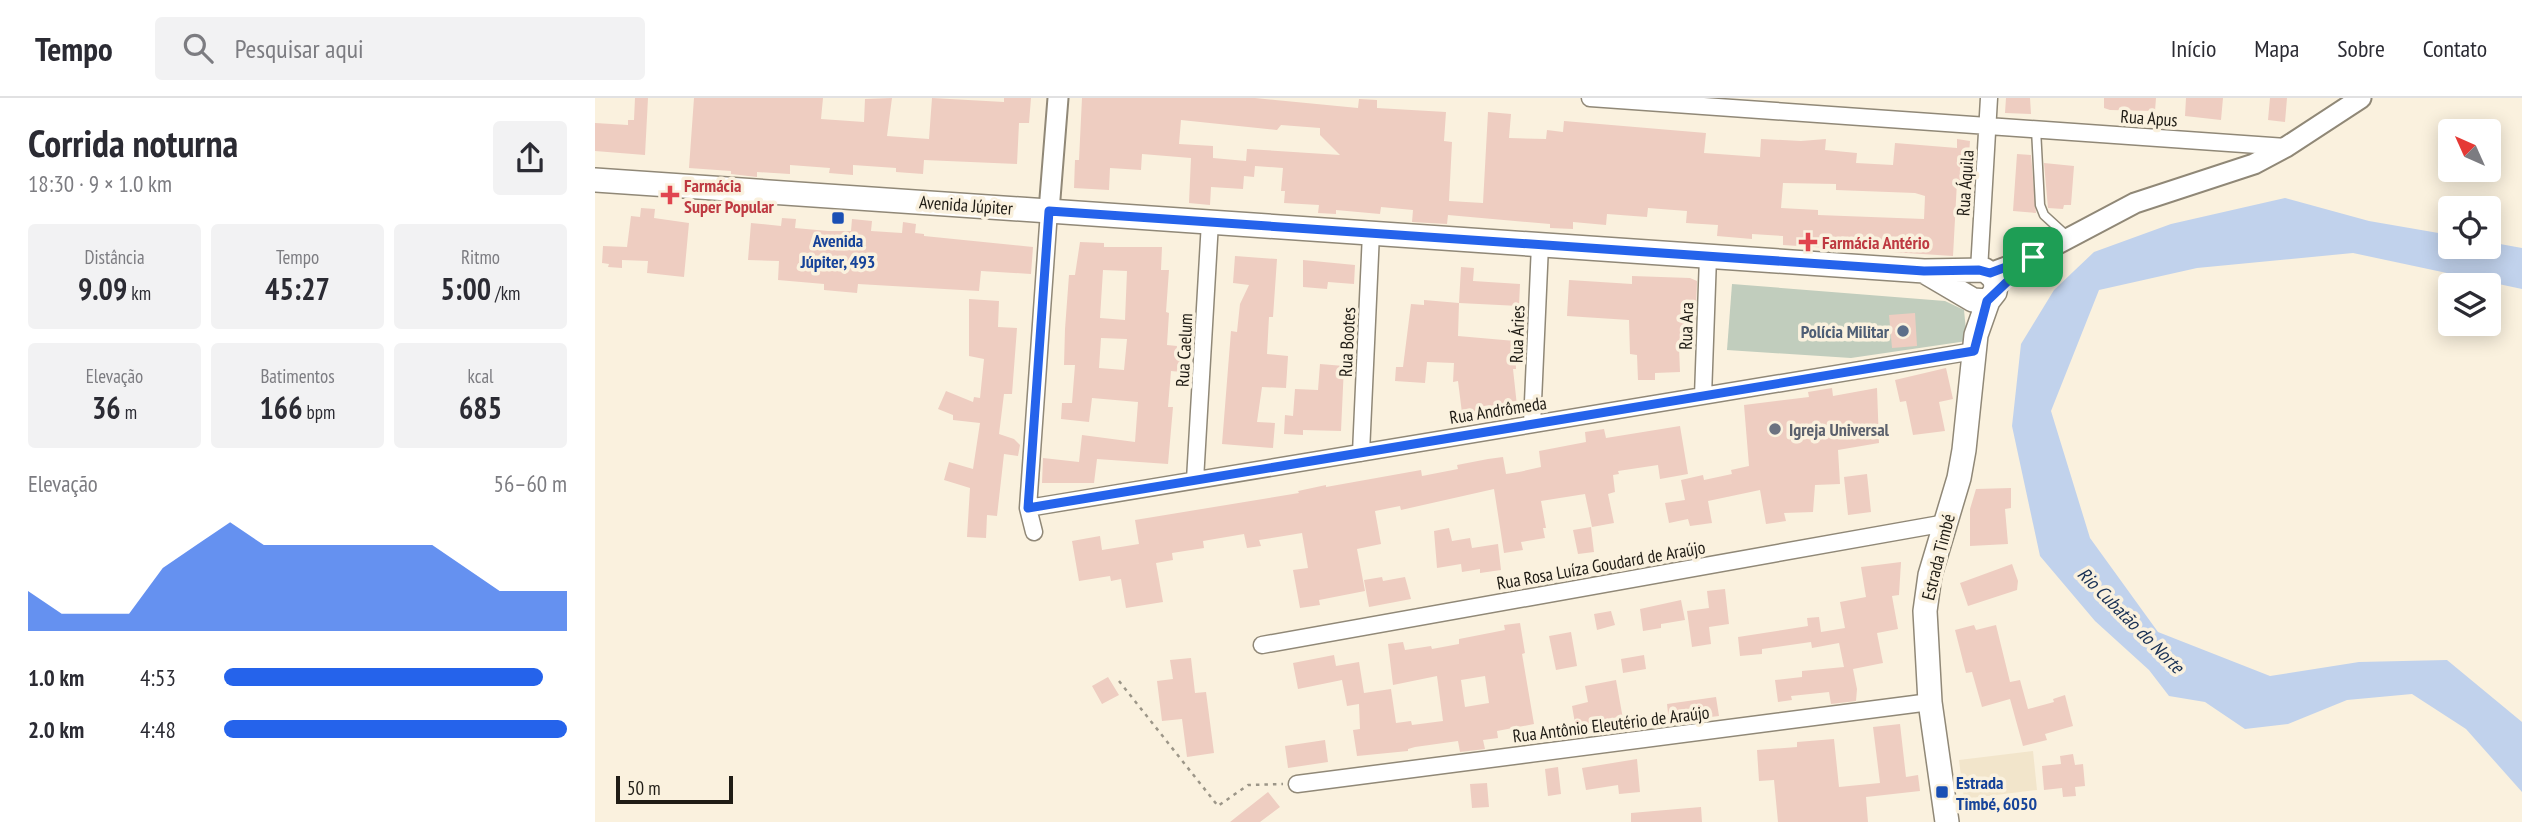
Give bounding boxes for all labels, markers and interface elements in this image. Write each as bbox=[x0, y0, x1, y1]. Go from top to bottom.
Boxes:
search box bbox=[155, 17, 645, 80]
text: Tempo bbox=[35, 27, 113, 70]
icon: search bbox=[179, 29, 217, 67]
text: Pesquisar aqui bbox=[235, 32, 364, 65]
text: Início bbox=[2171, 33, 2216, 64]
text: Mapa bbox=[2254, 33, 2299, 64]
text: Sobre bbox=[2337, 33, 2385, 64]
text: Contato bbox=[2423, 33, 2487, 64]
street label: Rua Apus bbox=[2120, 105, 2178, 131]
text: Corrida noturna bbox=[28, 118, 238, 167]
north arrow bbox=[2438, 119, 2501, 182]
map controls bbox=[2438, 119, 2501, 336]
button: share bbox=[493, 121, 567, 195]
street label: Rua Áquila bbox=[1951, 149, 1979, 217]
text: 18:30 · 9 × 1.0 km bbox=[28, 169, 172, 198]
place label: Farmácia Super Popular bbox=[684, 174, 775, 218]
marker: Farmácia Super Popular bbox=[662, 187, 678, 203]
street label: Avenida Júpiter bbox=[918, 190, 1014, 220]
button: locate bbox=[2438, 196, 2501, 259]
marker: Avenida Júpiter, 493 bbox=[830, 210, 846, 226]
pin bbox=[2003, 227, 2063, 287]
place label: Avenida Júpiter, 493 bbox=[800, 229, 875, 273]
place label: Farmácia Antério bbox=[1822, 231, 1930, 254]
marker: Farmácia Antério bbox=[1800, 234, 1816, 250]
icon: arrive bbox=[2014, 238, 2052, 276]
text: Distância bbox=[84, 245, 145, 269]
text: Tempo bbox=[276, 245, 319, 269]
text: Ritmo bbox=[461, 245, 500, 269]
text: 9.09 bbox=[78, 269, 127, 308]
text: 45:27 bbox=[265, 269, 330, 308]
text: 5:00 bbox=[441, 269, 491, 308]
button: layers bbox=[2438, 273, 2501, 336]
text: km bbox=[127, 281, 151, 305]
text: /km bbox=[491, 281, 520, 305]
street label: Rua Ara bbox=[1674, 302, 1698, 350]
street label: Rua Áries bbox=[1504, 305, 1530, 363]
street label: Rua Bootes bbox=[1334, 307, 1360, 377]
street label: Rua Caelum bbox=[1171, 313, 1197, 387]
place label: Polícia Militar bbox=[1801, 320, 1890, 343]
marker: Polícia Militar bbox=[1895, 323, 1911, 339]
text: Elevação bbox=[86, 364, 143, 388]
text: Batimentos bbox=[260, 364, 335, 388]
text: kcal bbox=[468, 364, 493, 388]
text: 36 bbox=[92, 388, 121, 427]
text: 166 bbox=[260, 388, 303, 427]
text: 685 bbox=[459, 388, 502, 427]
street label: Rua Andrômeda bbox=[1448, 391, 1548, 429]
text: m bbox=[121, 400, 137, 424]
text: bpm bbox=[303, 400, 335, 424]
place label: Igreja Universal bbox=[1789, 418, 1890, 441]
marker: Igreja Universal bbox=[1767, 421, 1783, 437]
text: Elevação bbox=[28, 469, 98, 498]
text: 56–60 m bbox=[494, 469, 567, 498]
street label: Estrada Timbé bbox=[1916, 511, 1960, 603]
street label: Rua Rosa Luíza Goudard de Araújo bbox=[1495, 535, 1707, 595]
water label: Rio Cubatão do Norte bbox=[2073, 562, 2190, 679]
text: 1.0 km bbox=[28, 663, 84, 692]
text: 4:53 bbox=[140, 663, 176, 692]
street label: Rua Antônio Eleutério de Araújo bbox=[1511, 701, 1711, 747]
text: 2.0 km bbox=[28, 715, 84, 744]
text: 4:48 bbox=[140, 715, 176, 744]
place label: Estrada Timbé, 6050 bbox=[1956, 771, 2037, 815]
scale bar bbox=[616, 773, 733, 805]
text: 50 m bbox=[627, 776, 661, 800]
marker: Estrada Timbé, 6050 bbox=[1934, 784, 1950, 800]

